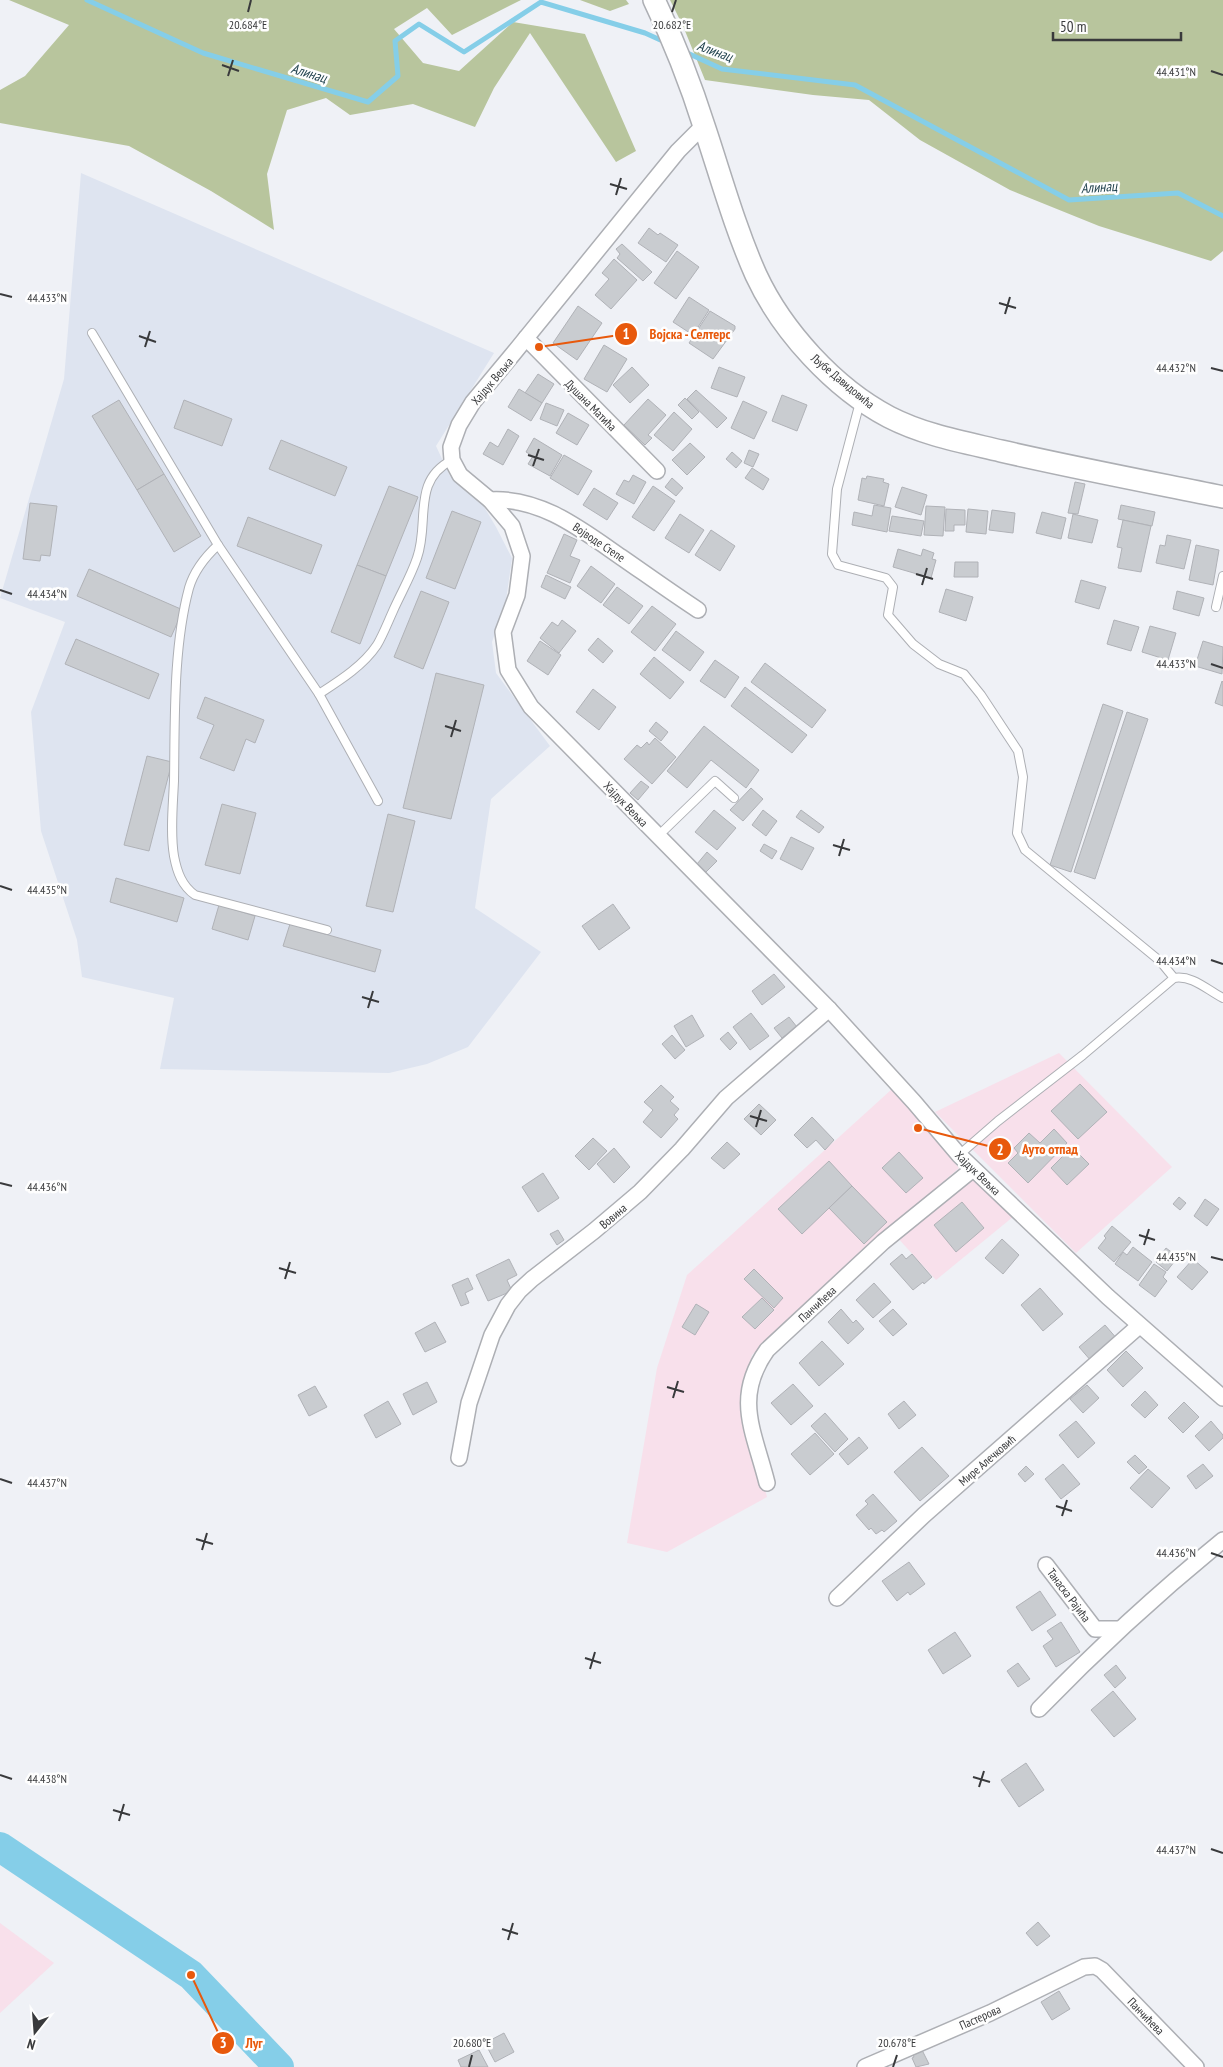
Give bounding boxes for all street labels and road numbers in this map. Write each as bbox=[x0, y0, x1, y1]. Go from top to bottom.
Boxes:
street label: Љубе Давидовића bbox=[808, 350, 878, 412]
street label: Хајдук Вељка bbox=[468, 354, 516, 408]
street label: Душана Матића bbox=[562, 376, 620, 434]
street label: Војводе Степе bbox=[570, 519, 628, 565]
street label: Хајдук Вељка bbox=[601, 778, 651, 830]
street label: Хајдук Вељка bbox=[952, 1148, 1004, 1198]
street label: Вовина bbox=[596, 1200, 630, 1232]
street label: Панчићева bbox=[795, 1283, 839, 1325]
street label: Мире Алечковић bbox=[955, 1431, 1019, 1489]
street label: Танаска Рајића bbox=[1044, 1565, 1094, 1625]
street label: Панчићева bbox=[1125, 1994, 1168, 2038]
street label: Пастерова bbox=[957, 2001, 1003, 2033]

